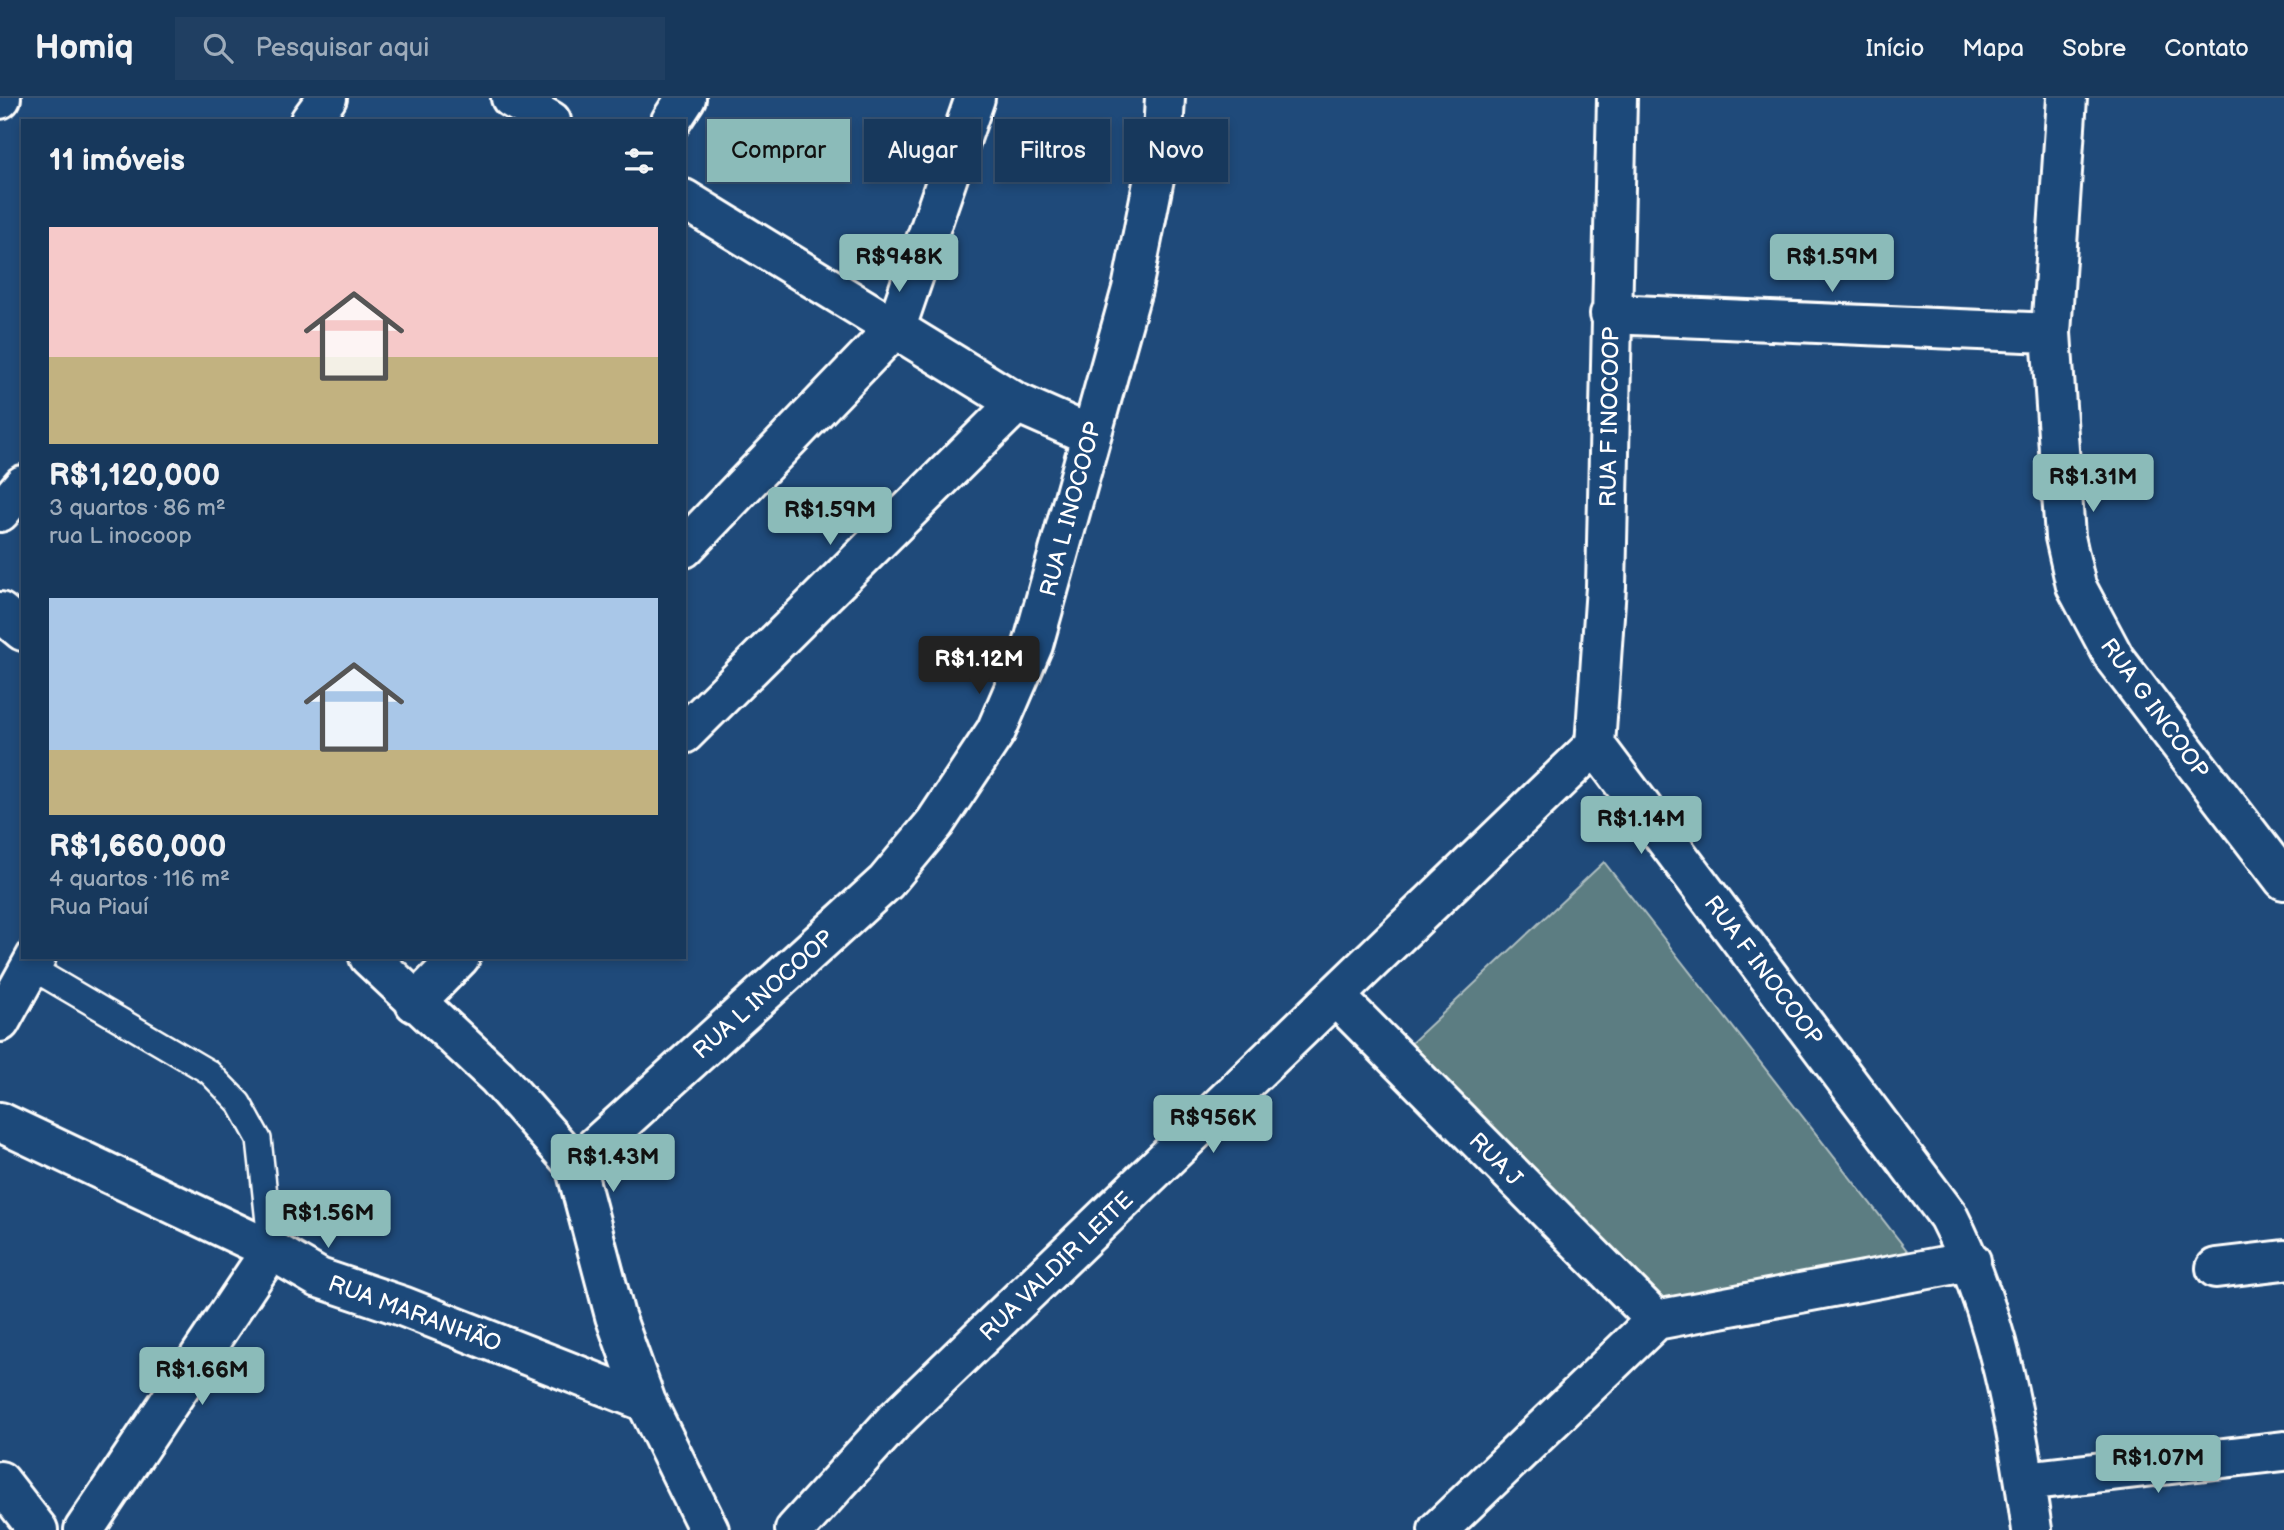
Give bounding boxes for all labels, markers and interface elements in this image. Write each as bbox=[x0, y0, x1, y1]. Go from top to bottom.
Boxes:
search box bbox=[175, 17, 665, 80]
text: Homiq bbox=[35, 28, 133, 68]
icon: search bbox=[199, 29, 237, 67]
text: Pesquisar aqui bbox=[255, 33, 429, 64]
text: Início bbox=[1866, 34, 1924, 63]
text: Mapa bbox=[1962, 34, 2024, 63]
text: Sobre bbox=[2062, 34, 2126, 63]
text: Contato bbox=[2164, 34, 2249, 63]
chip: Comprar bbox=[707, 119, 850, 182]
chip: Alugar bbox=[864, 119, 981, 182]
chip: Filtros bbox=[995, 119, 1110, 182]
chip: Novo bbox=[1124, 119, 1228, 182]
icon: filters bbox=[620, 142, 658, 180]
text: 11 imóveis bbox=[49, 143, 185, 179]
pin: R$948K bbox=[842, 234, 956, 294]
pin: R$1.59M bbox=[1767, 234, 1897, 294]
text: R$948K bbox=[855, 243, 943, 271]
text: R$1.59M bbox=[1786, 243, 1878, 271]
icon: home bbox=[291, 273, 417, 399]
street label: RUA F INOCOOP bbox=[1594, 326, 1626, 507]
street label: RUA L INOCOOP bbox=[1034, 418, 1108, 600]
pin: R$1.31M bbox=[2028, 454, 2158, 514]
text: R$1,120,000 bbox=[49, 458, 220, 494]
text: R$1.31M bbox=[2049, 463, 2137, 491]
pin: R$1.59M bbox=[765, 488, 895, 547]
text: 3 quartos · 86 m² bbox=[49, 494, 226, 522]
text: R$1.59M bbox=[784, 496, 876, 524]
text: rua L inocoop bbox=[49, 522, 192, 550]
street label: RUA G INCOOP bbox=[2094, 633, 2215, 785]
pin: R$1.12M bbox=[914, 636, 1044, 696]
icon: home bbox=[291, 644, 417, 770]
text: R$1.12M bbox=[935, 645, 1023, 673]
pin: R$1.14M bbox=[1576, 796, 1706, 856]
text: R$1.14M bbox=[1597, 805, 1685, 833]
text: R$1,660,000 bbox=[49, 829, 226, 865]
text: 4 quartos · 116 m² bbox=[49, 865, 230, 893]
street label: RUA F INOCOOP bbox=[1698, 890, 1829, 1051]
text: Rua Piauí bbox=[49, 893, 149, 921]
street label: RUA L INOCOOP bbox=[688, 924, 840, 1065]
pin: R$956K bbox=[1156, 1096, 1270, 1155]
text: R$956K bbox=[1169, 1104, 1257, 1132]
street label: RUA J bbox=[1463, 1127, 1528, 1193]
pin: R$1.43M bbox=[548, 1134, 678, 1194]
text: R$1.43M bbox=[567, 1143, 659, 1171]
street label: RUA VALDIR LEITE bbox=[974, 1186, 1139, 1347]
pin: R$1.56M bbox=[263, 1190, 393, 1250]
text: R$1.56M bbox=[282, 1199, 374, 1227]
street label: RUA MARANHÃO bbox=[324, 1270, 505, 1358]
pin: R$1.66M bbox=[137, 1348, 267, 1407]
text: R$1.66M bbox=[155, 1356, 249, 1384]
pin: R$1.07M bbox=[2093, 1436, 2223, 1495]
text: R$1.07M bbox=[2112, 1444, 2204, 1472]

